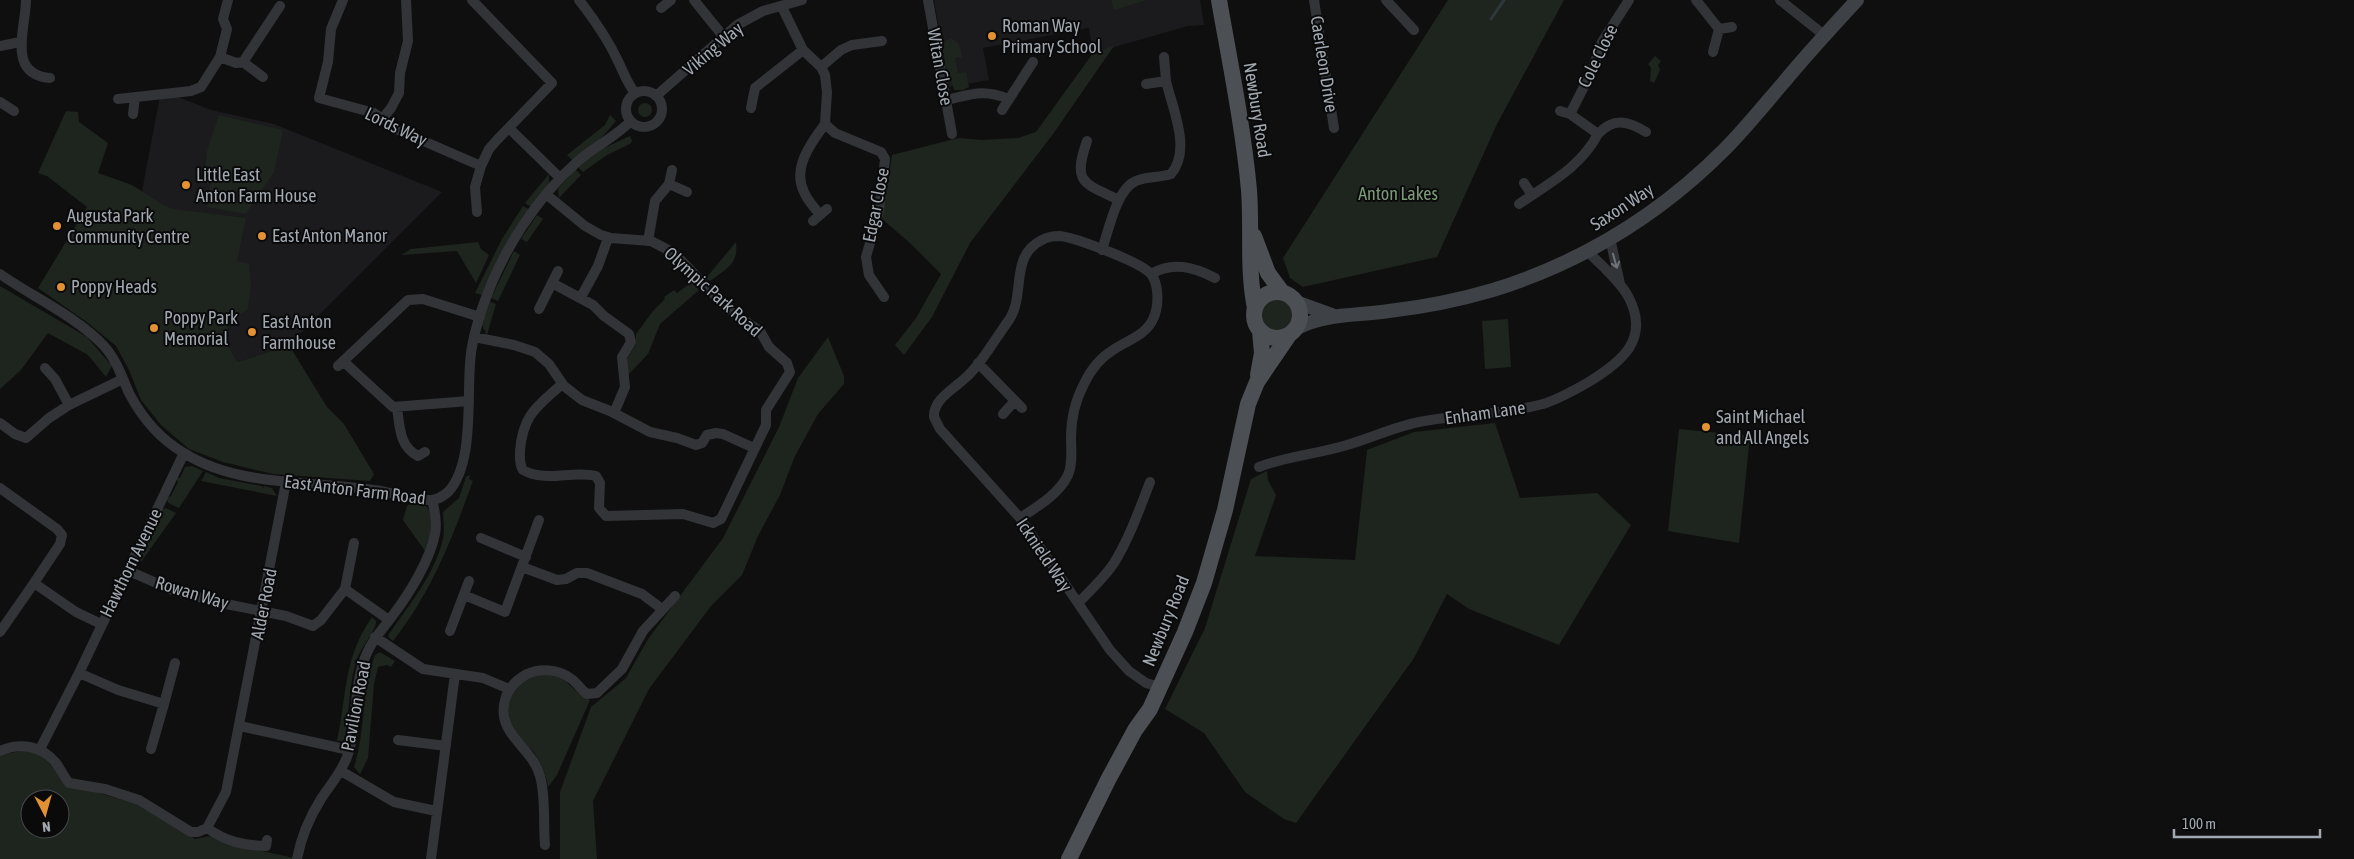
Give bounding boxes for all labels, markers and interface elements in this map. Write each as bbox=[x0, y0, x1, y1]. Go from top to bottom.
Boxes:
street label: Caerleon Drive bbox=[1307, 14, 1342, 114]
place label: Roman Way Primary School bbox=[1002, 15, 1102, 57]
street label: Viking Way bbox=[678, 18, 747, 80]
street label: Cole Close bbox=[1573, 21, 1622, 91]
street label: Witan Close bbox=[923, 27, 958, 107]
marker: Roman Way Primary School bbox=[986, 30, 998, 42]
street label: Newbury Road bbox=[1240, 61, 1275, 159]
street label: Lords Way bbox=[362, 103, 431, 151]
place label: Little East Anton Farm House bbox=[196, 164, 316, 206]
street label: Edgar Close bbox=[858, 166, 893, 244]
street label: Saxon Way bbox=[1586, 178, 1657, 235]
marker: Little East Anton Farm House bbox=[180, 179, 192, 191]
park label: Anton Lakes bbox=[1358, 183, 1438, 204]
place label: Augusta Park Community Centre bbox=[67, 205, 190, 247]
marker: Augusta Park Community Centre bbox=[51, 220, 63, 232]
place label: East Anton Manor bbox=[272, 225, 388, 246]
marker: East Anton Manor bbox=[256, 230, 268, 242]
street label: Olympic Park Road bbox=[660, 242, 766, 341]
one-way arrow bbox=[1611, 253, 1621, 269]
place label: Poppy Heads bbox=[71, 276, 157, 297]
marker: Poppy Heads bbox=[55, 281, 67, 293]
place label: Poppy Park Memorial bbox=[164, 307, 238, 349]
place label: East Anton Farmhouse bbox=[262, 311, 336, 353]
marker: Poppy Park Memorial bbox=[148, 322, 160, 334]
marker: East Anton Farmhouse bbox=[246, 326, 258, 338]
street label: Enham Lane bbox=[1443, 396, 1527, 429]
place label: Saint Michael and All Angels bbox=[1716, 406, 1809, 448]
marker: Saint Michael and All Angels bbox=[1700, 421, 1712, 433]
street label: East Anton Farm Road bbox=[283, 470, 427, 509]
street label: Hawthorn Avenue bbox=[95, 505, 166, 621]
street label: Icknield Way bbox=[1012, 514, 1077, 595]
street label: Alder Road bbox=[246, 566, 281, 641]
street label: Rowan Way bbox=[153, 571, 231, 614]
street label: Newbury Road bbox=[1138, 572, 1193, 669]
street label: Pavilion Road bbox=[336, 659, 375, 753]
north arrow bbox=[20, 789, 70, 839]
scale bar bbox=[2174, 806, 2320, 838]
text: 100 m bbox=[2182, 815, 2216, 832]
text: N bbox=[41, 819, 51, 835]

